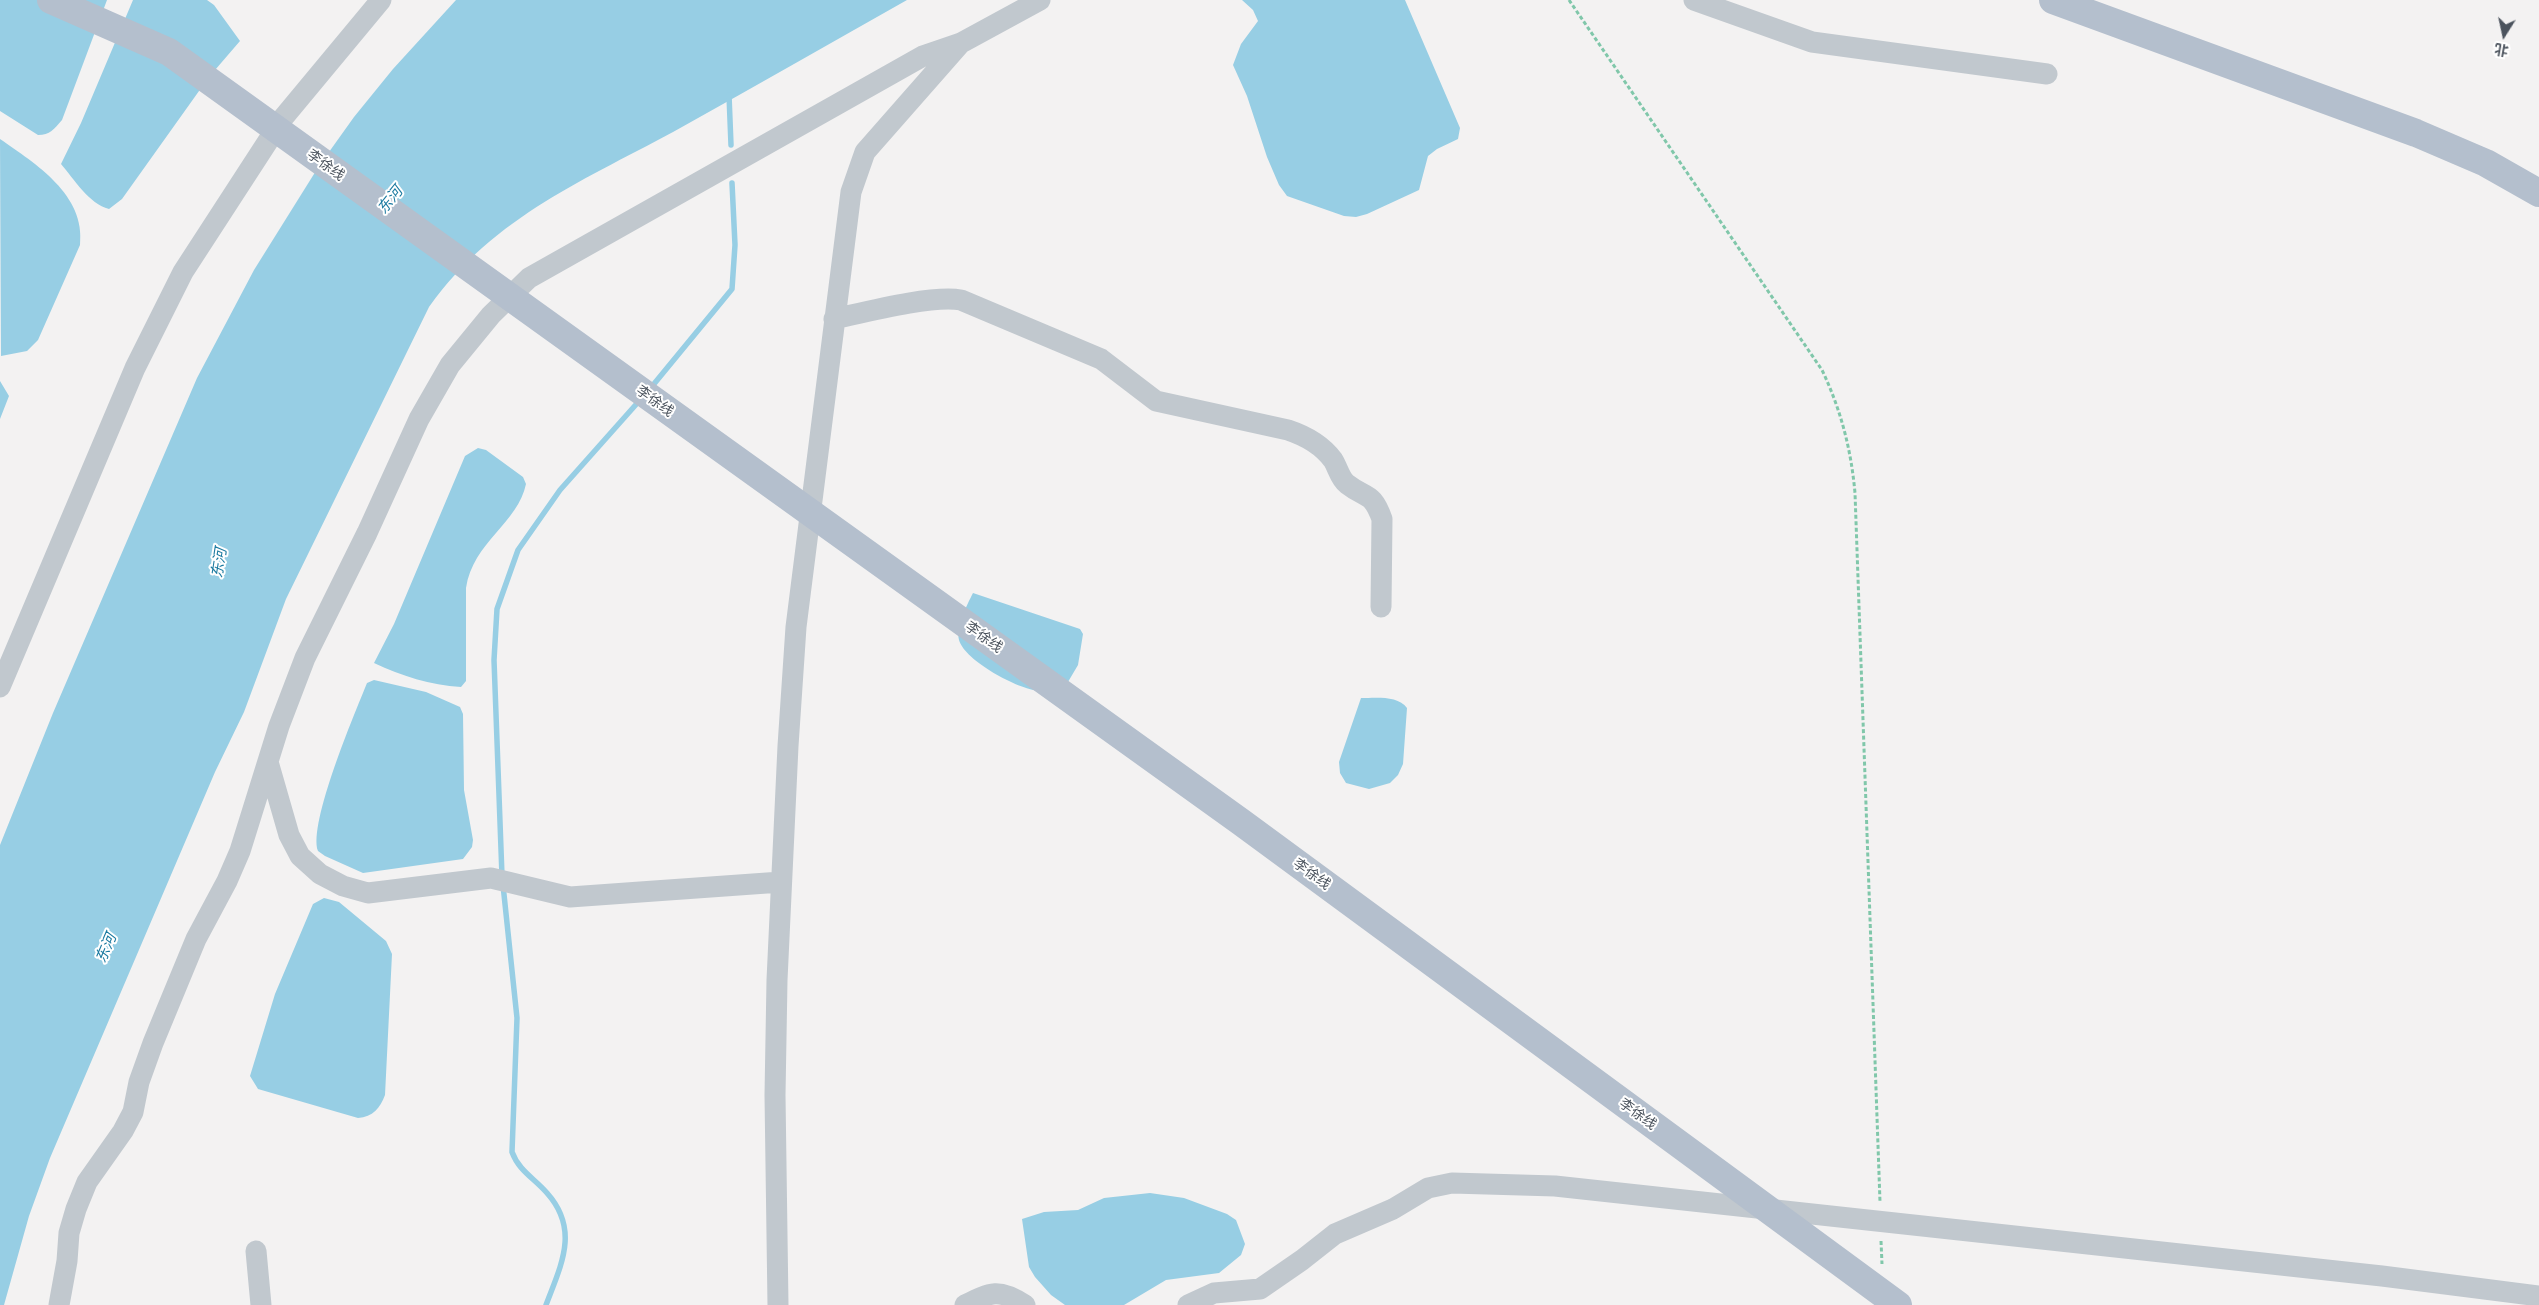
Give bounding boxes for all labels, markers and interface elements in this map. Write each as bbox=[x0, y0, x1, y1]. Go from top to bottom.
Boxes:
north arrow bbox=[2479, 10, 2529, 60]
text: 北 bbox=[2493, 41, 2510, 60]
street label: 李徐线 bbox=[304, 146, 348, 184]
water label: 东河 bbox=[374, 183, 406, 217]
street label: 李徐线 bbox=[633, 382, 677, 420]
water label: 东河 bbox=[208, 547, 230, 579]
street label: 李徐线 bbox=[962, 618, 1006, 656]
street label: 李徐线 bbox=[1290, 855, 1334, 893]
water label: 东河 bbox=[92, 931, 120, 965]
street label: 李徐线 bbox=[1616, 1095, 1660, 1133]

